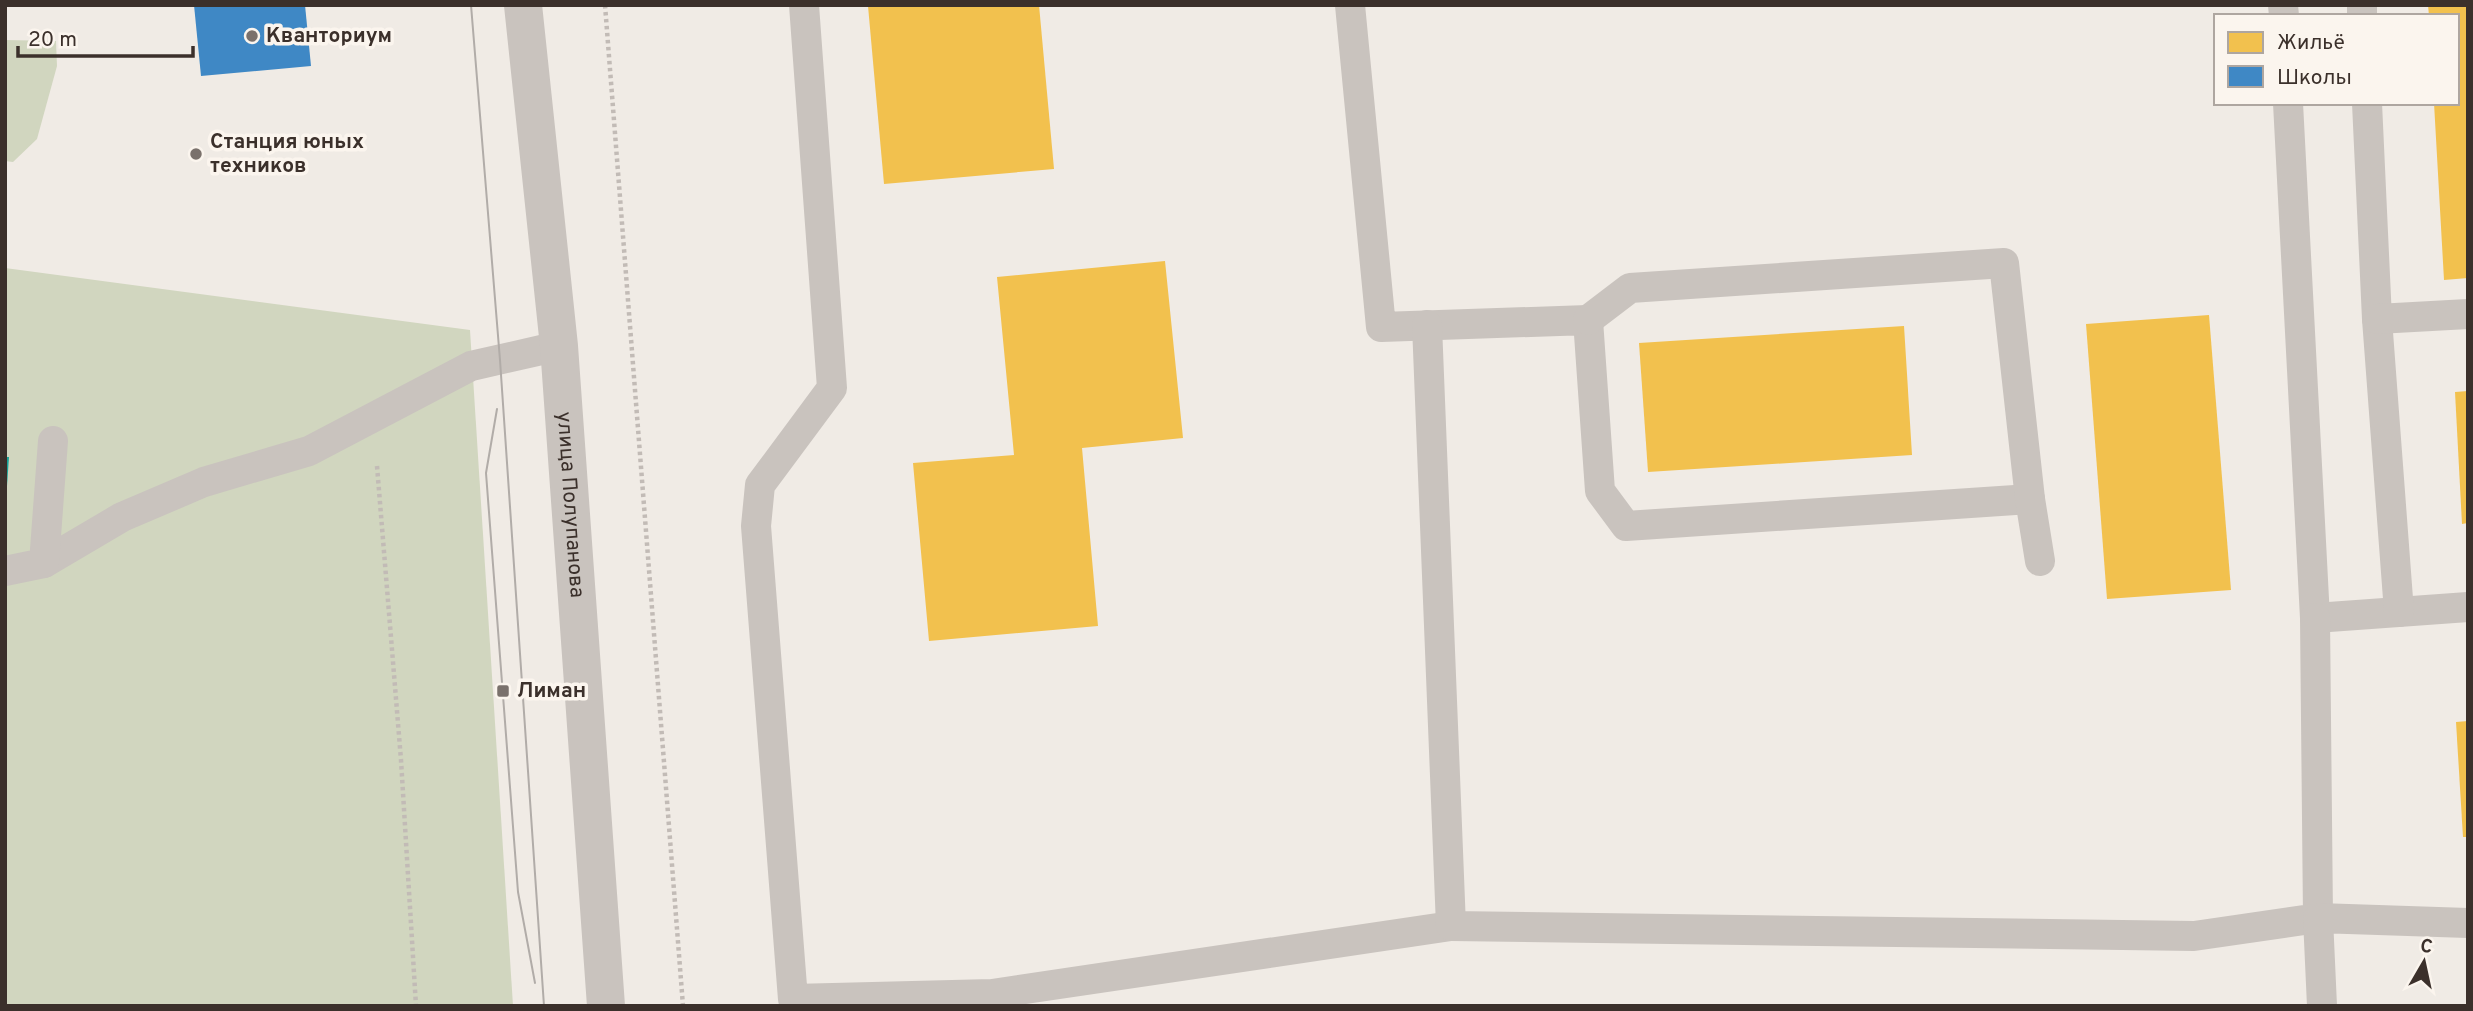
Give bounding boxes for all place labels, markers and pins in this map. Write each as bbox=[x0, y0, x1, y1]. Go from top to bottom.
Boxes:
place label: Кванториум bbox=[266, 23, 392, 50]
marker: Кванториум bbox=[244, 28, 260, 44]
place label: Станция юных техников bbox=[210, 129, 364, 180]
marker: Станция юных техников bbox=[188, 146, 204, 162]
place label: Лиман bbox=[517, 678, 586, 705]
marker: Лиман bbox=[495, 683, 511, 699]

